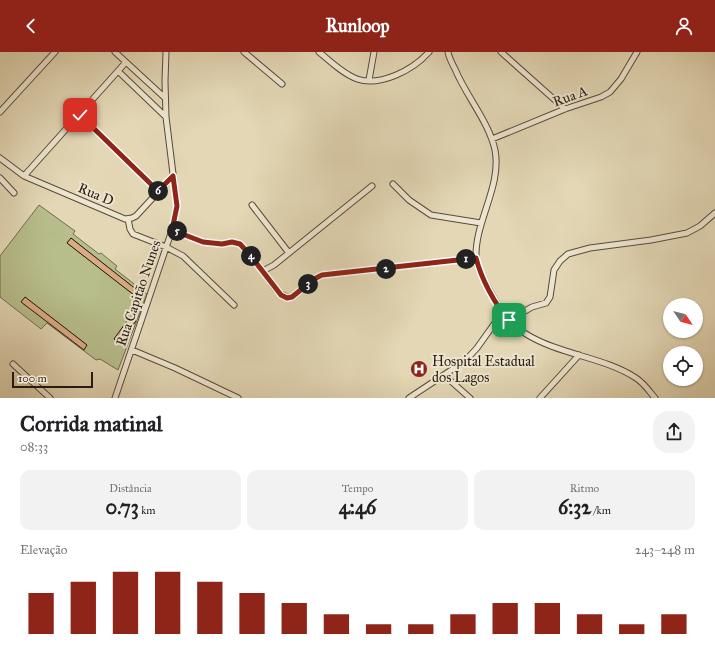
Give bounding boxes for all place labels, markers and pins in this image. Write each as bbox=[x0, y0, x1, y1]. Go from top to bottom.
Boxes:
pin bbox=[63, 98, 97, 132]
pin: 6 bbox=[148, 181, 168, 201]
pin: 5 bbox=[167, 221, 187, 241]
pin: 4 bbox=[241, 246, 261, 266]
pin: 1 bbox=[456, 249, 476, 269]
pin: 2 bbox=[376, 259, 396, 279]
pin: 3 bbox=[298, 274, 318, 294]
pin bbox=[492, 303, 526, 337]
place label: Hospital Estadual dos Lagos bbox=[432, 353, 535, 386]
hospital icon: Hospital Estadual dos Lagos bbox=[409, 359, 429, 379]

